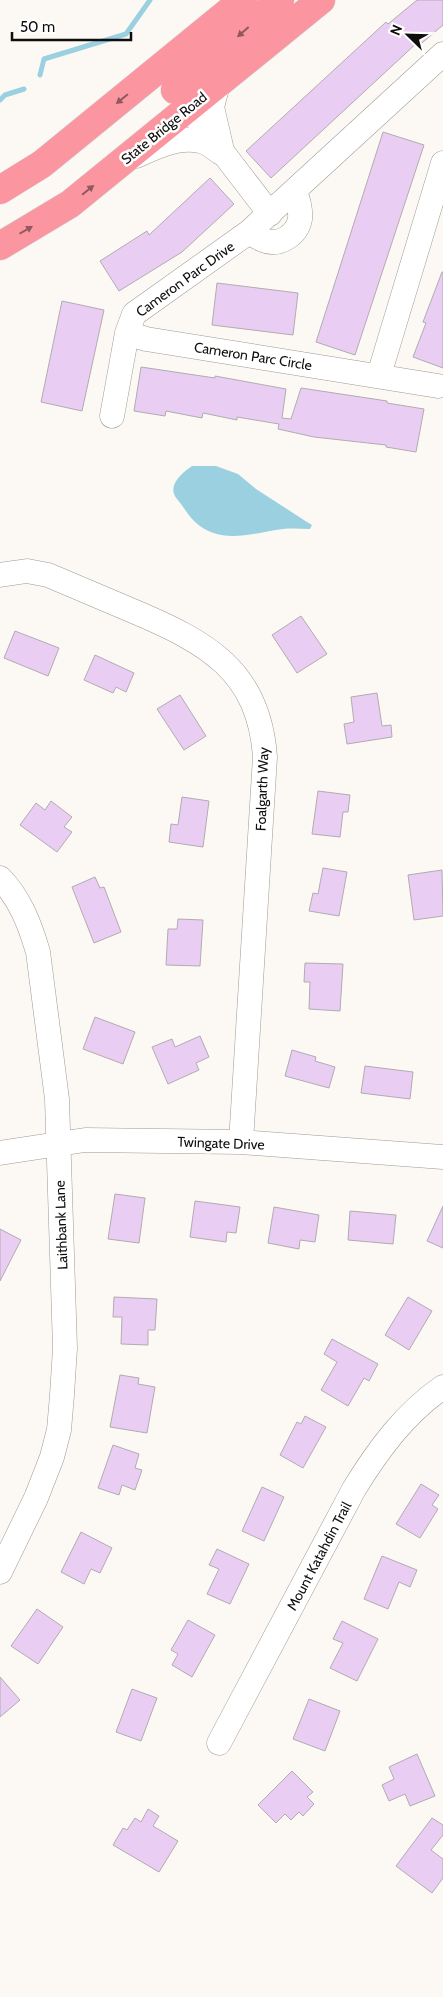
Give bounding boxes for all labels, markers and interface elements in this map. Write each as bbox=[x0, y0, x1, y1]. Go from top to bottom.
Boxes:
scale bar bbox=[12, 10, 131, 42]
north arrow bbox=[383, 10, 433, 60]
text: 50 m bbox=[20, 18, 55, 36]
text: N bbox=[386, 22, 406, 38]
one-way arrow bbox=[237, 26, 249, 37]
street label: State Bridge Road bbox=[117, 88, 211, 168]
one-way arrow bbox=[116, 94, 129, 105]
one-way arrow bbox=[82, 184, 95, 195]
one-way arrow bbox=[20, 226, 33, 235]
street label: Cameron Parc Drive bbox=[132, 237, 238, 321]
street label: Cameron Parc Circle bbox=[193, 338, 313, 374]
street label: Foalgarth Way bbox=[252, 747, 272, 831]
street label: Twingate Drive bbox=[177, 1132, 265, 1154]
street label: Laithbank Lane bbox=[50, 1180, 72, 1270]
street label: Mount Katahdin Trail bbox=[283, 1498, 356, 1613]

